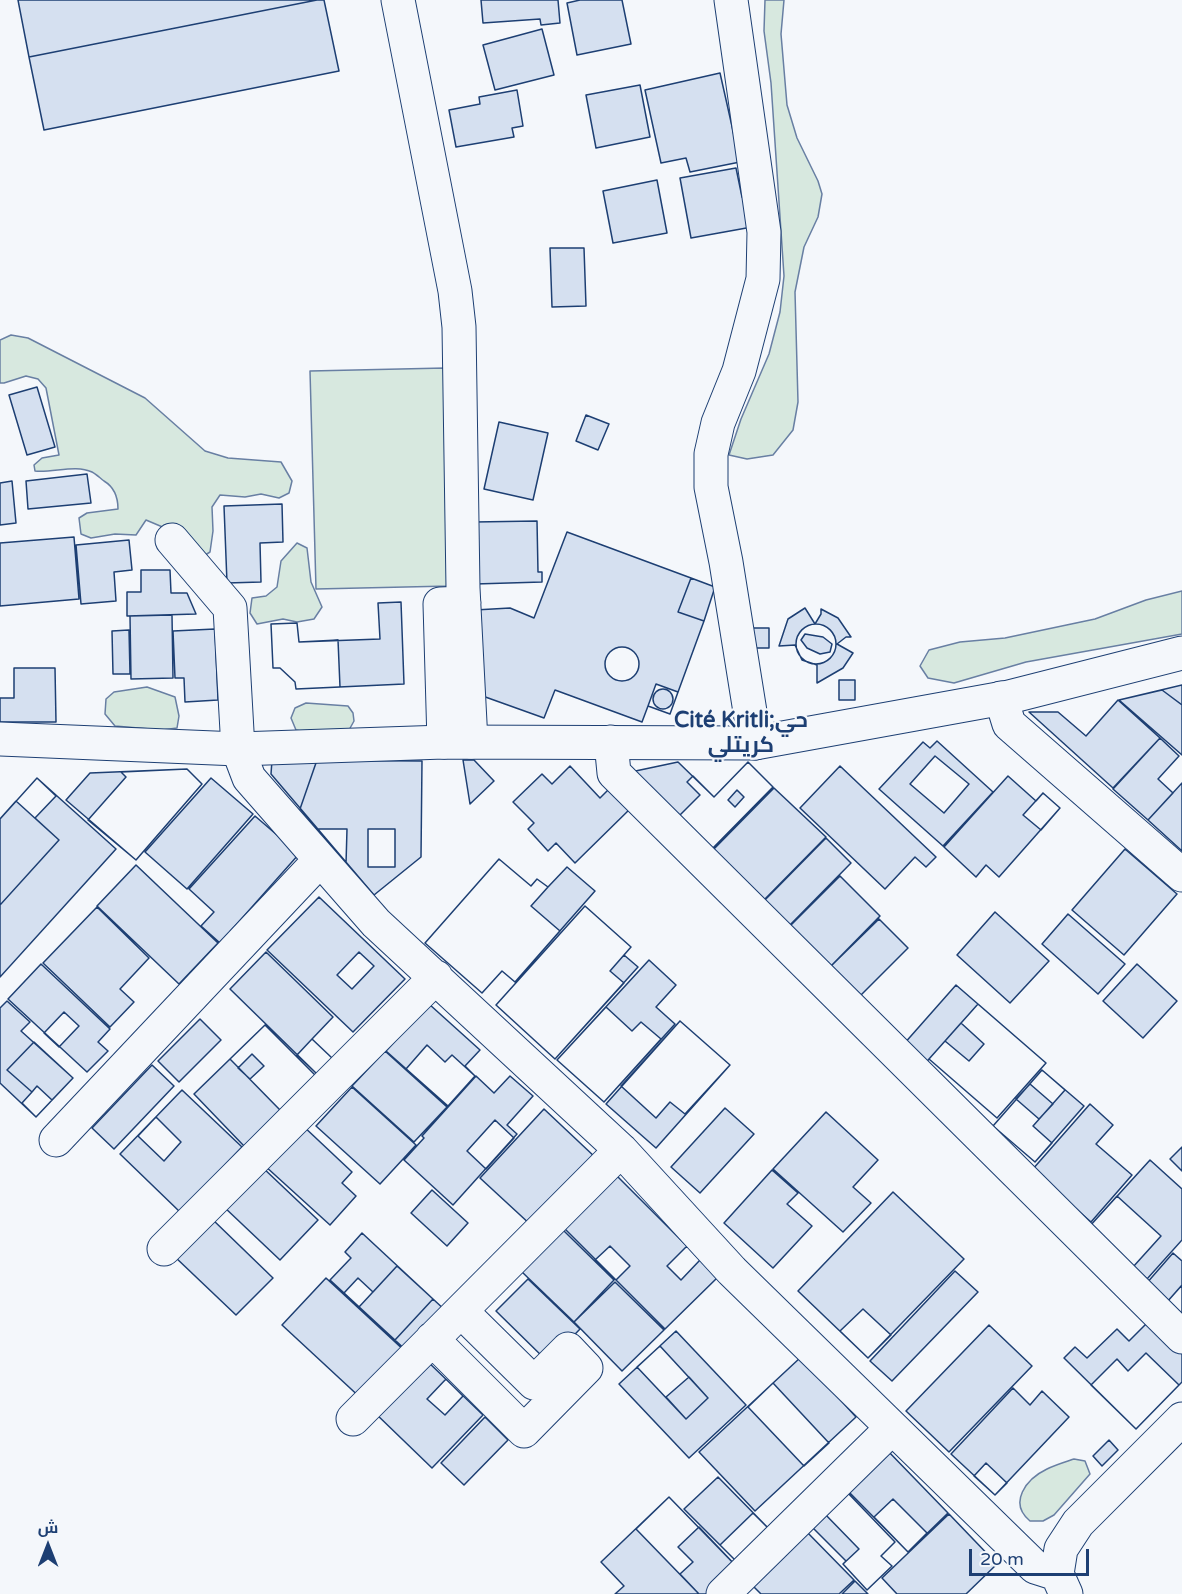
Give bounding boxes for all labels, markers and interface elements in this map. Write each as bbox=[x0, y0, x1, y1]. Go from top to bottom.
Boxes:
district label: Cité Kritli;حي كريتلي bbox=[674, 708, 808, 760]
north arrow bbox=[18, 1516, 78, 1576]
text: ش bbox=[38, 1518, 58, 1538]
scale bar bbox=[972, 1537, 1092, 1575]
text: 20 m bbox=[980, 1548, 1024, 1570]

